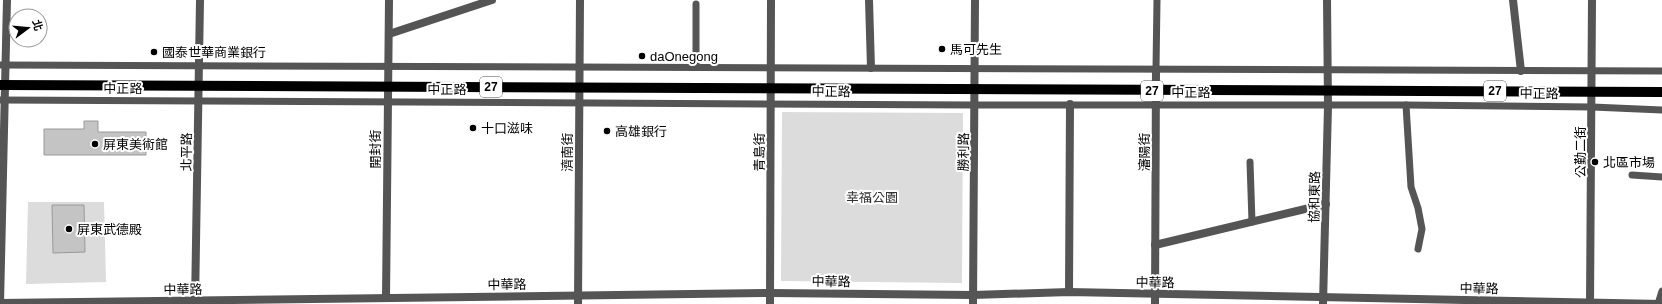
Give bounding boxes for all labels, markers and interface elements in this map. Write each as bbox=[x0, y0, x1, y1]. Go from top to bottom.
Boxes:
north arrow bbox=[8, 8, 48, 48]
text: 北 bbox=[30, 18, 45, 32]
place label: 馬可先生 bbox=[950, 42, 1002, 57]
marker: 馬可先生 bbox=[937, 44, 947, 54]
place label: 國泰世華商業銀行 bbox=[162, 45, 266, 60]
marker: 國泰世華商業銀行 bbox=[149, 47, 159, 57]
place label: daOnegong bbox=[650, 49, 718, 64]
marker: daOnegong bbox=[637, 51, 647, 61]
road number: 27 bbox=[480, 77, 502, 97]
street label: 中正路 bbox=[103, 81, 143, 96]
road number: 27 bbox=[1141, 81, 1163, 101]
road number: 27 bbox=[1484, 81, 1506, 101]
street label: 中正路 bbox=[427, 82, 467, 97]
street label: 中正路 bbox=[811, 84, 851, 99]
street label: 中正路 bbox=[1171, 85, 1211, 100]
street label: 中正路 bbox=[1519, 86, 1559, 101]
place label: 十口滋味 bbox=[481, 121, 533, 136]
marker: 十口滋味 bbox=[468, 123, 478, 133]
place label: 高雄銀行 bbox=[615, 124, 667, 139]
marker: 高雄銀行 bbox=[602, 126, 612, 136]
street label: 公勤二街 bbox=[1573, 126, 1588, 178]
street label: 開封街 bbox=[368, 129, 383, 169]
street label: 北平路 bbox=[179, 132, 194, 172]
street label: 濟南街 bbox=[560, 132, 575, 172]
street label: 青島街 bbox=[752, 132, 767, 172]
street label: 勝利路 bbox=[956, 132, 971, 172]
street label: 瀋陽街 bbox=[1137, 132, 1152, 172]
place label: 屏東美術館 bbox=[103, 137, 168, 152]
marker: 屏東美術館 bbox=[90, 139, 100, 149]
place label: 北區市場 bbox=[1603, 155, 1655, 170]
marker: 北區市場 bbox=[1590, 157, 1600, 167]
street label: 協和東路 bbox=[1307, 171, 1322, 223]
park label: 幸福公園 bbox=[846, 190, 898, 205]
place label: 屏東武德殿 bbox=[77, 222, 142, 237]
marker: 屏東武德殿 bbox=[64, 224, 74, 234]
street label: 中華路 bbox=[811, 274, 851, 289]
street label: 中華路 bbox=[1135, 275, 1175, 290]
street label: 中華路 bbox=[487, 277, 527, 292]
street label: 中華路 bbox=[1459, 281, 1499, 296]
street label: 中華路 bbox=[163, 282, 203, 297]

